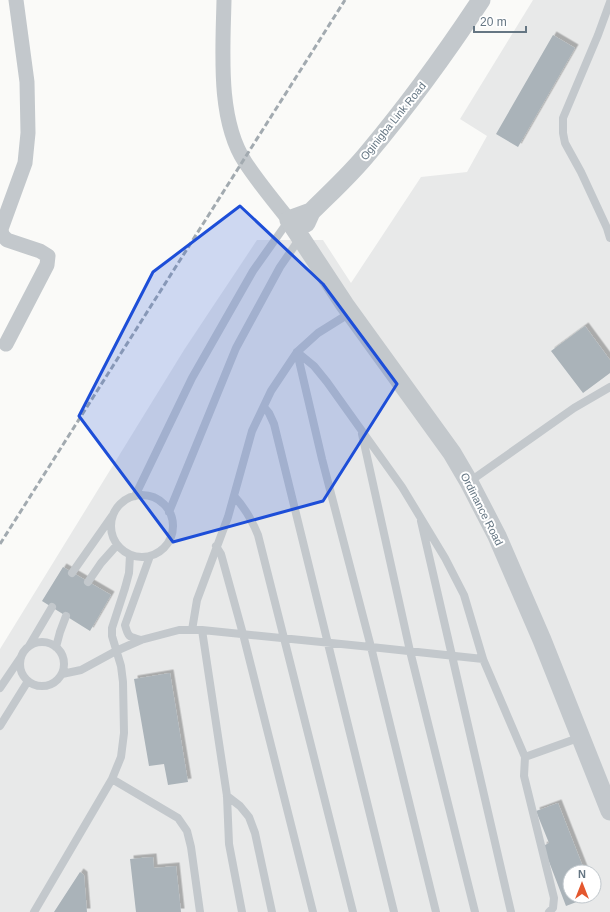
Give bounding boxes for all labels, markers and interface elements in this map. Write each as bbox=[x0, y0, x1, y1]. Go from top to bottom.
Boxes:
scale bar bbox=[474, 8, 526, 34]
text: 20 m bbox=[480, 15, 507, 29]
street label: Oginigba Link Road bbox=[358, 80, 428, 162]
street label: Ordinance Road bbox=[458, 471, 506, 547]
north arrow bbox=[562, 864, 602, 904]
text: N bbox=[578, 868, 586, 880]

